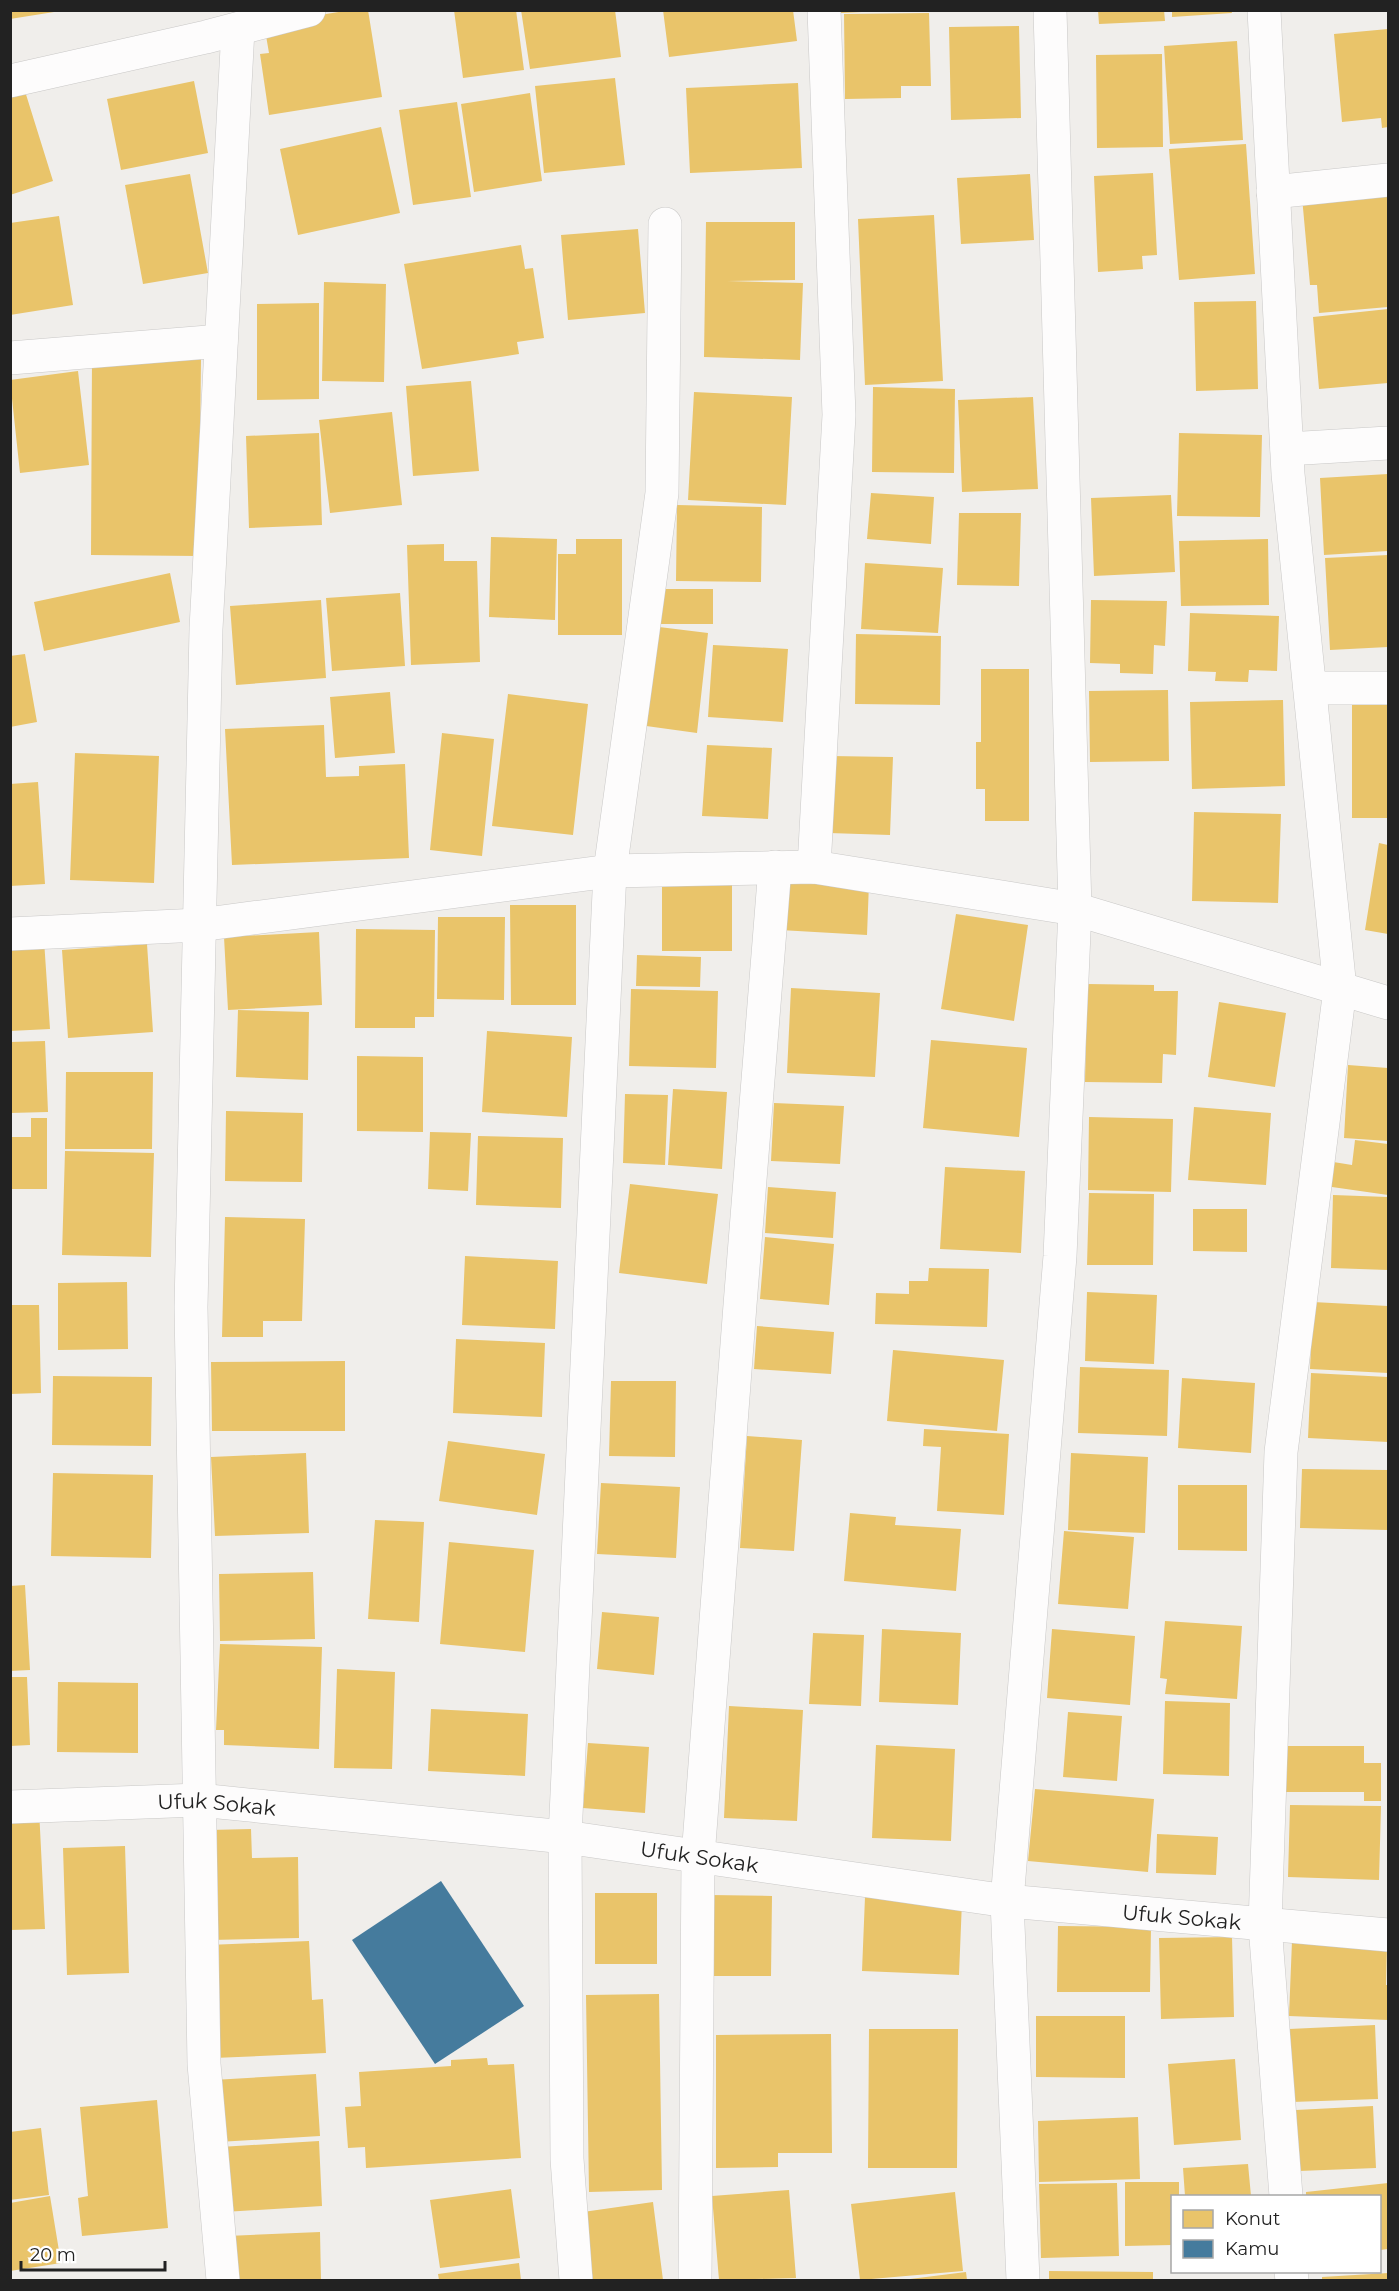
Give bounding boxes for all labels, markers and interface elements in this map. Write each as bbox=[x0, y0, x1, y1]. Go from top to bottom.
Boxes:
street label: Ufuk Sokak bbox=[157, 1787, 278, 1820]
street label: Ufuk Sokak bbox=[639, 1836, 761, 1877]
street label: Ufuk Sokak bbox=[1121, 1899, 1243, 1934]
legend bbox=[1171, 2195, 1381, 2273]
text: Konut bbox=[1225, 2208, 1280, 2230]
scale bar bbox=[21, 2234, 165, 2272]
text: Kamu bbox=[1225, 2238, 1279, 2260]
text: 20 m bbox=[30, 2244, 76, 2266]

